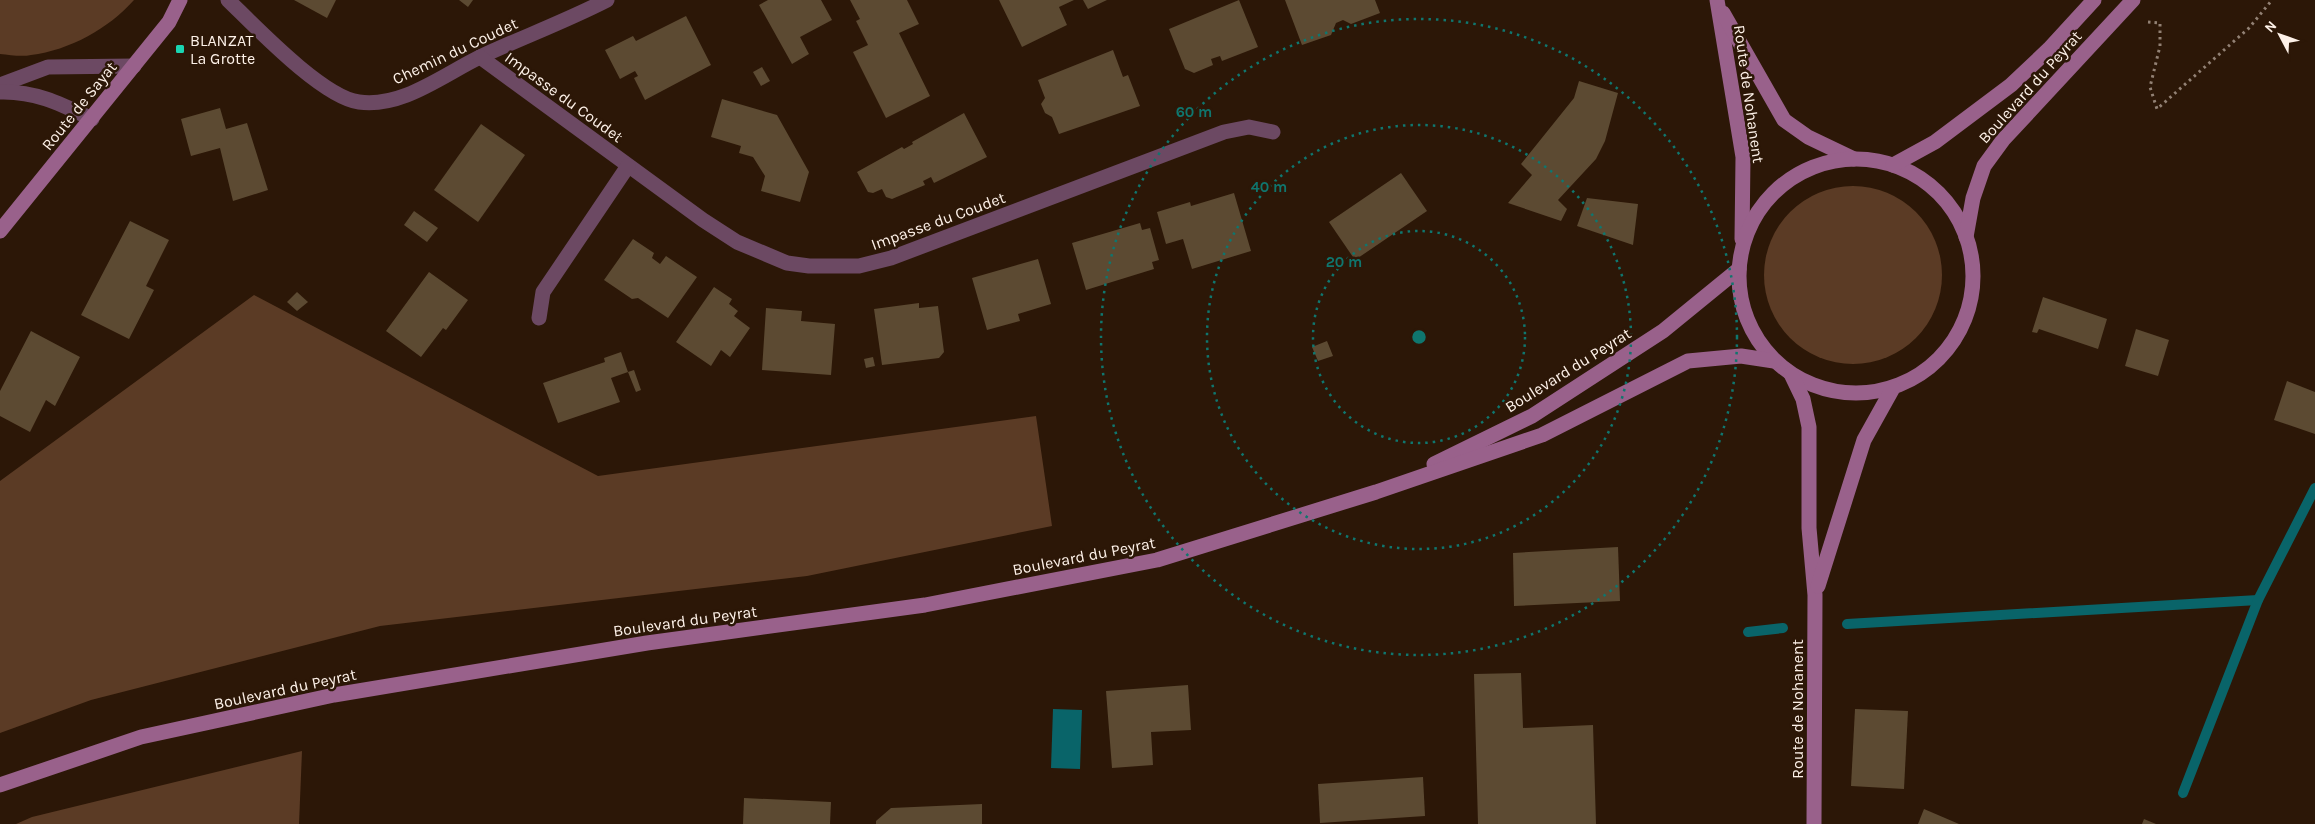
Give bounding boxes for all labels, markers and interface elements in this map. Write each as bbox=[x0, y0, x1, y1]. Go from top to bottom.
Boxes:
north arrow bbox=[2255, 10, 2305, 60]
street label: Chemin du Coudet bbox=[389, 14, 521, 88]
text: N bbox=[2261, 17, 2280, 36]
street label: Route de Nohanent bbox=[1730, 24, 1768, 164]
street label: Boulevard du Peyrat bbox=[1974, 27, 2086, 147]
place label: BLANZAT La Grotte bbox=[190, 31, 255, 68]
marker: BLANZAT La Grotte bbox=[174, 43, 186, 55]
street label: Impasse du Coudet bbox=[501, 48, 627, 146]
street label: Route de Sayat bbox=[37, 58, 121, 154]
text: 60 m bbox=[1176, 103, 1212, 121]
text: 40 m bbox=[1251, 178, 1287, 196]
street label: Impasse du Coudet bbox=[868, 188, 1008, 254]
text: 20 m bbox=[1326, 253, 1362, 271]
street label: Boulevard du Peyrat bbox=[1501, 323, 1635, 417]
centre of rings bbox=[1410, 328, 1428, 346]
street label: Boulevard du Peyrat bbox=[1011, 533, 1157, 579]
street label: Boulevard du Peyrat bbox=[612, 601, 758, 641]
street label: Route de Nohanent bbox=[1788, 639, 1807, 779]
street label: Boulevard du Peyrat bbox=[212, 665, 358, 713]

